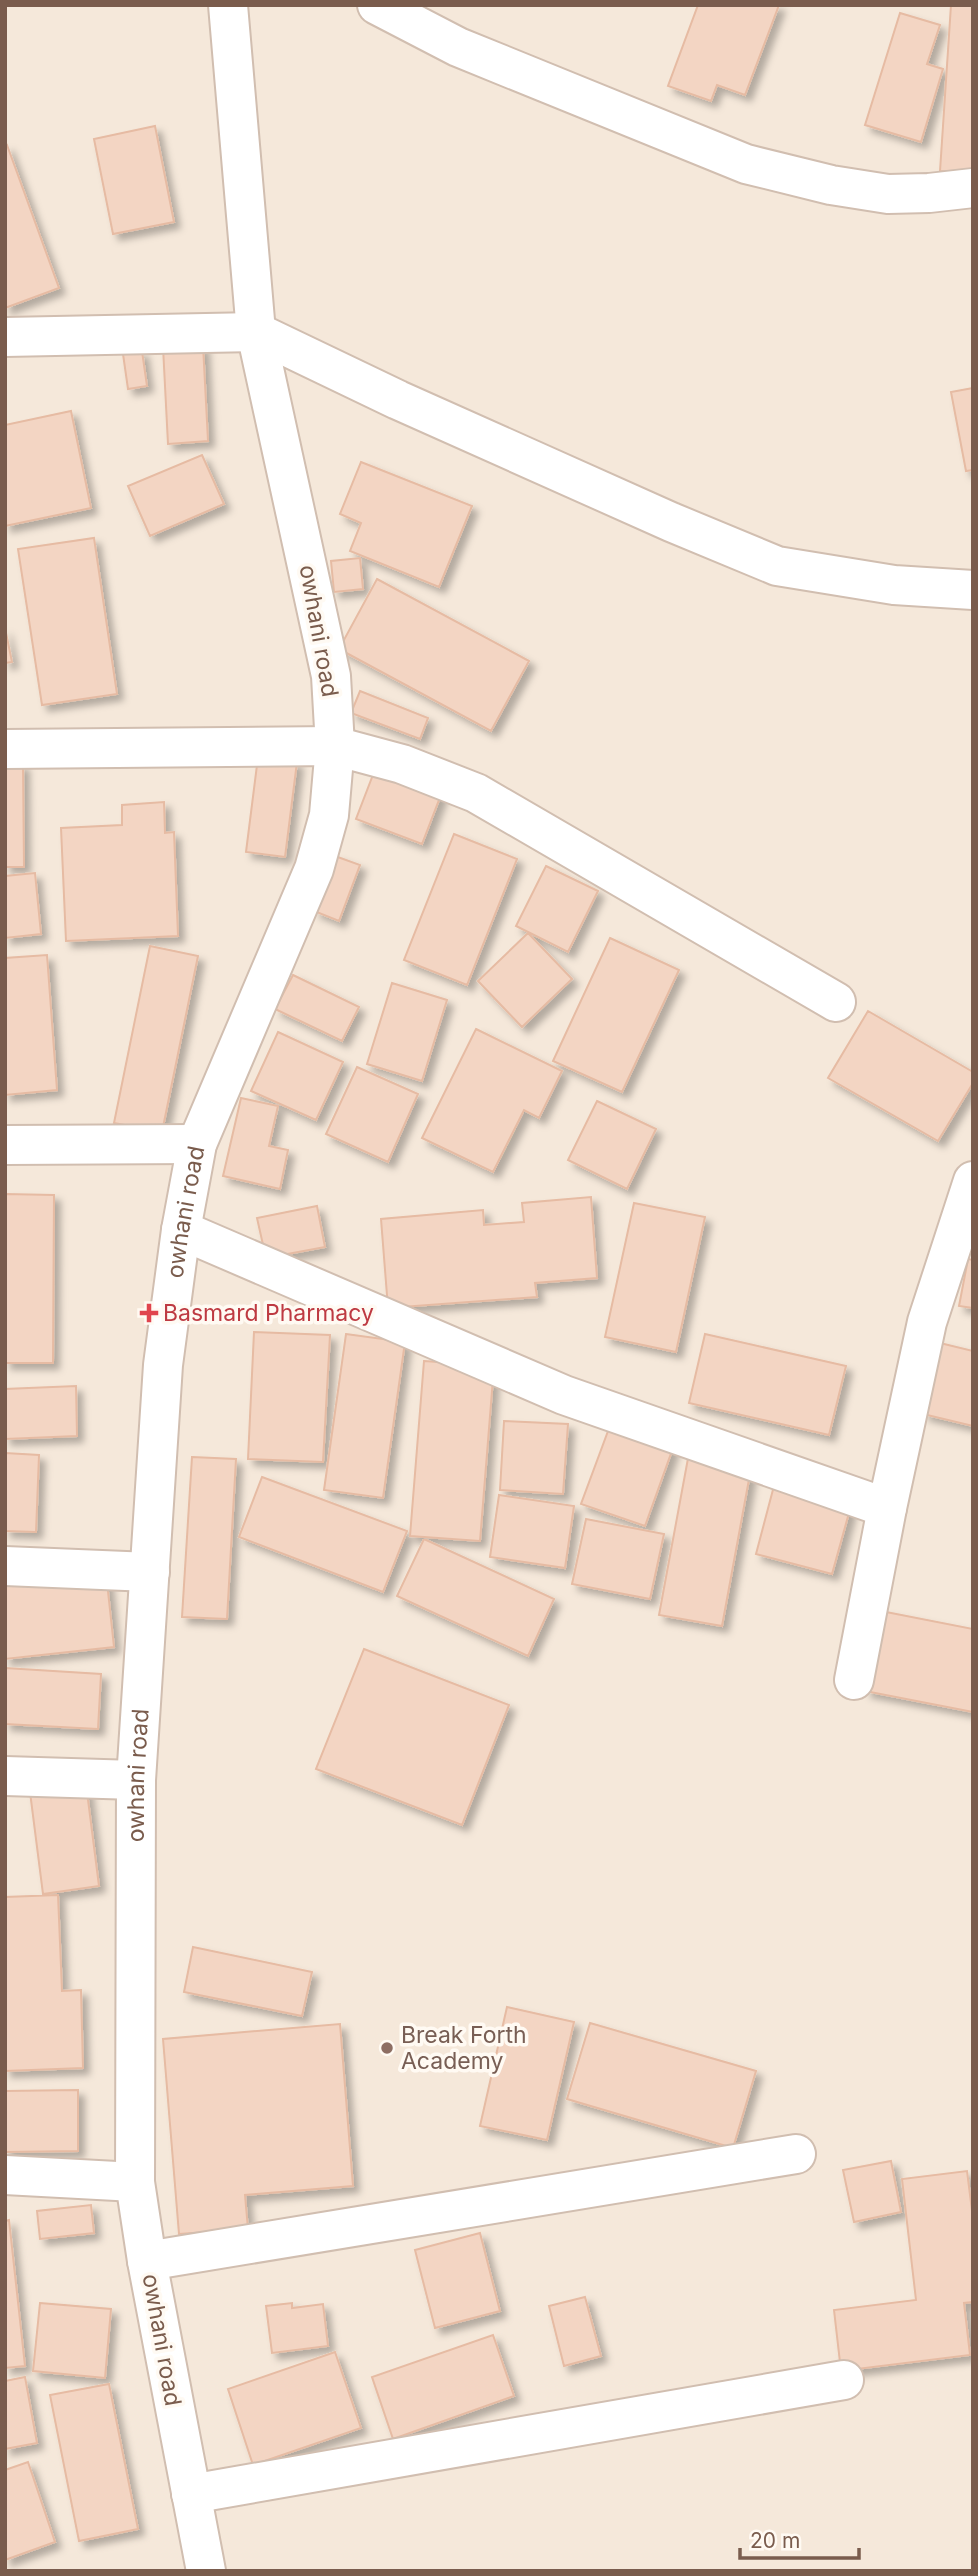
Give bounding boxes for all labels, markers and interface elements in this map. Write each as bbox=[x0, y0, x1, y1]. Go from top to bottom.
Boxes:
street label: owhani road bbox=[294, 563, 344, 699]
street label: owhani road bbox=[161, 1144, 210, 1280]
place label: Basmard Pharmacy bbox=[163, 1299, 374, 1327]
marker: Basmard Pharmacy bbox=[141, 1305, 157, 1321]
street label: owhani road bbox=[122, 1708, 155, 1842]
place label: Break Forth Academy bbox=[401, 2021, 527, 2075]
marker: Break Forth Academy bbox=[379, 2040, 395, 2056]
street label: owhani road bbox=[137, 2272, 187, 2408]
scale bar bbox=[740, 2516, 859, 2560]
text: 20 m bbox=[750, 2528, 800, 2553]

